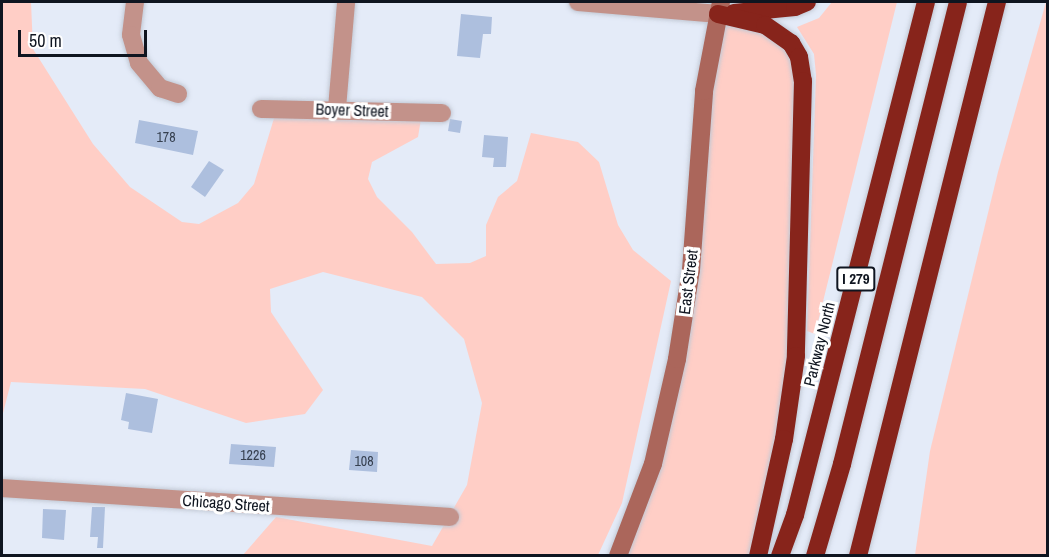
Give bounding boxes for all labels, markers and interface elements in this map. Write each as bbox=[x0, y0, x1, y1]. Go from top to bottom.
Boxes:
scale bar bbox=[21, 18, 150, 56]
text: 50 m bbox=[29, 28, 62, 53]
street label: Boyer Street bbox=[315, 99, 389, 121]
house number: 178 bbox=[156, 129, 176, 145]
street label: East Street bbox=[675, 249, 701, 315]
road number: I 279 bbox=[835, 267, 877, 291]
street label: Parkway North bbox=[799, 300, 839, 388]
house number: 1226 bbox=[240, 447, 266, 463]
house number: 108 bbox=[354, 453, 374, 469]
street label: Chicago Street bbox=[182, 490, 270, 516]

